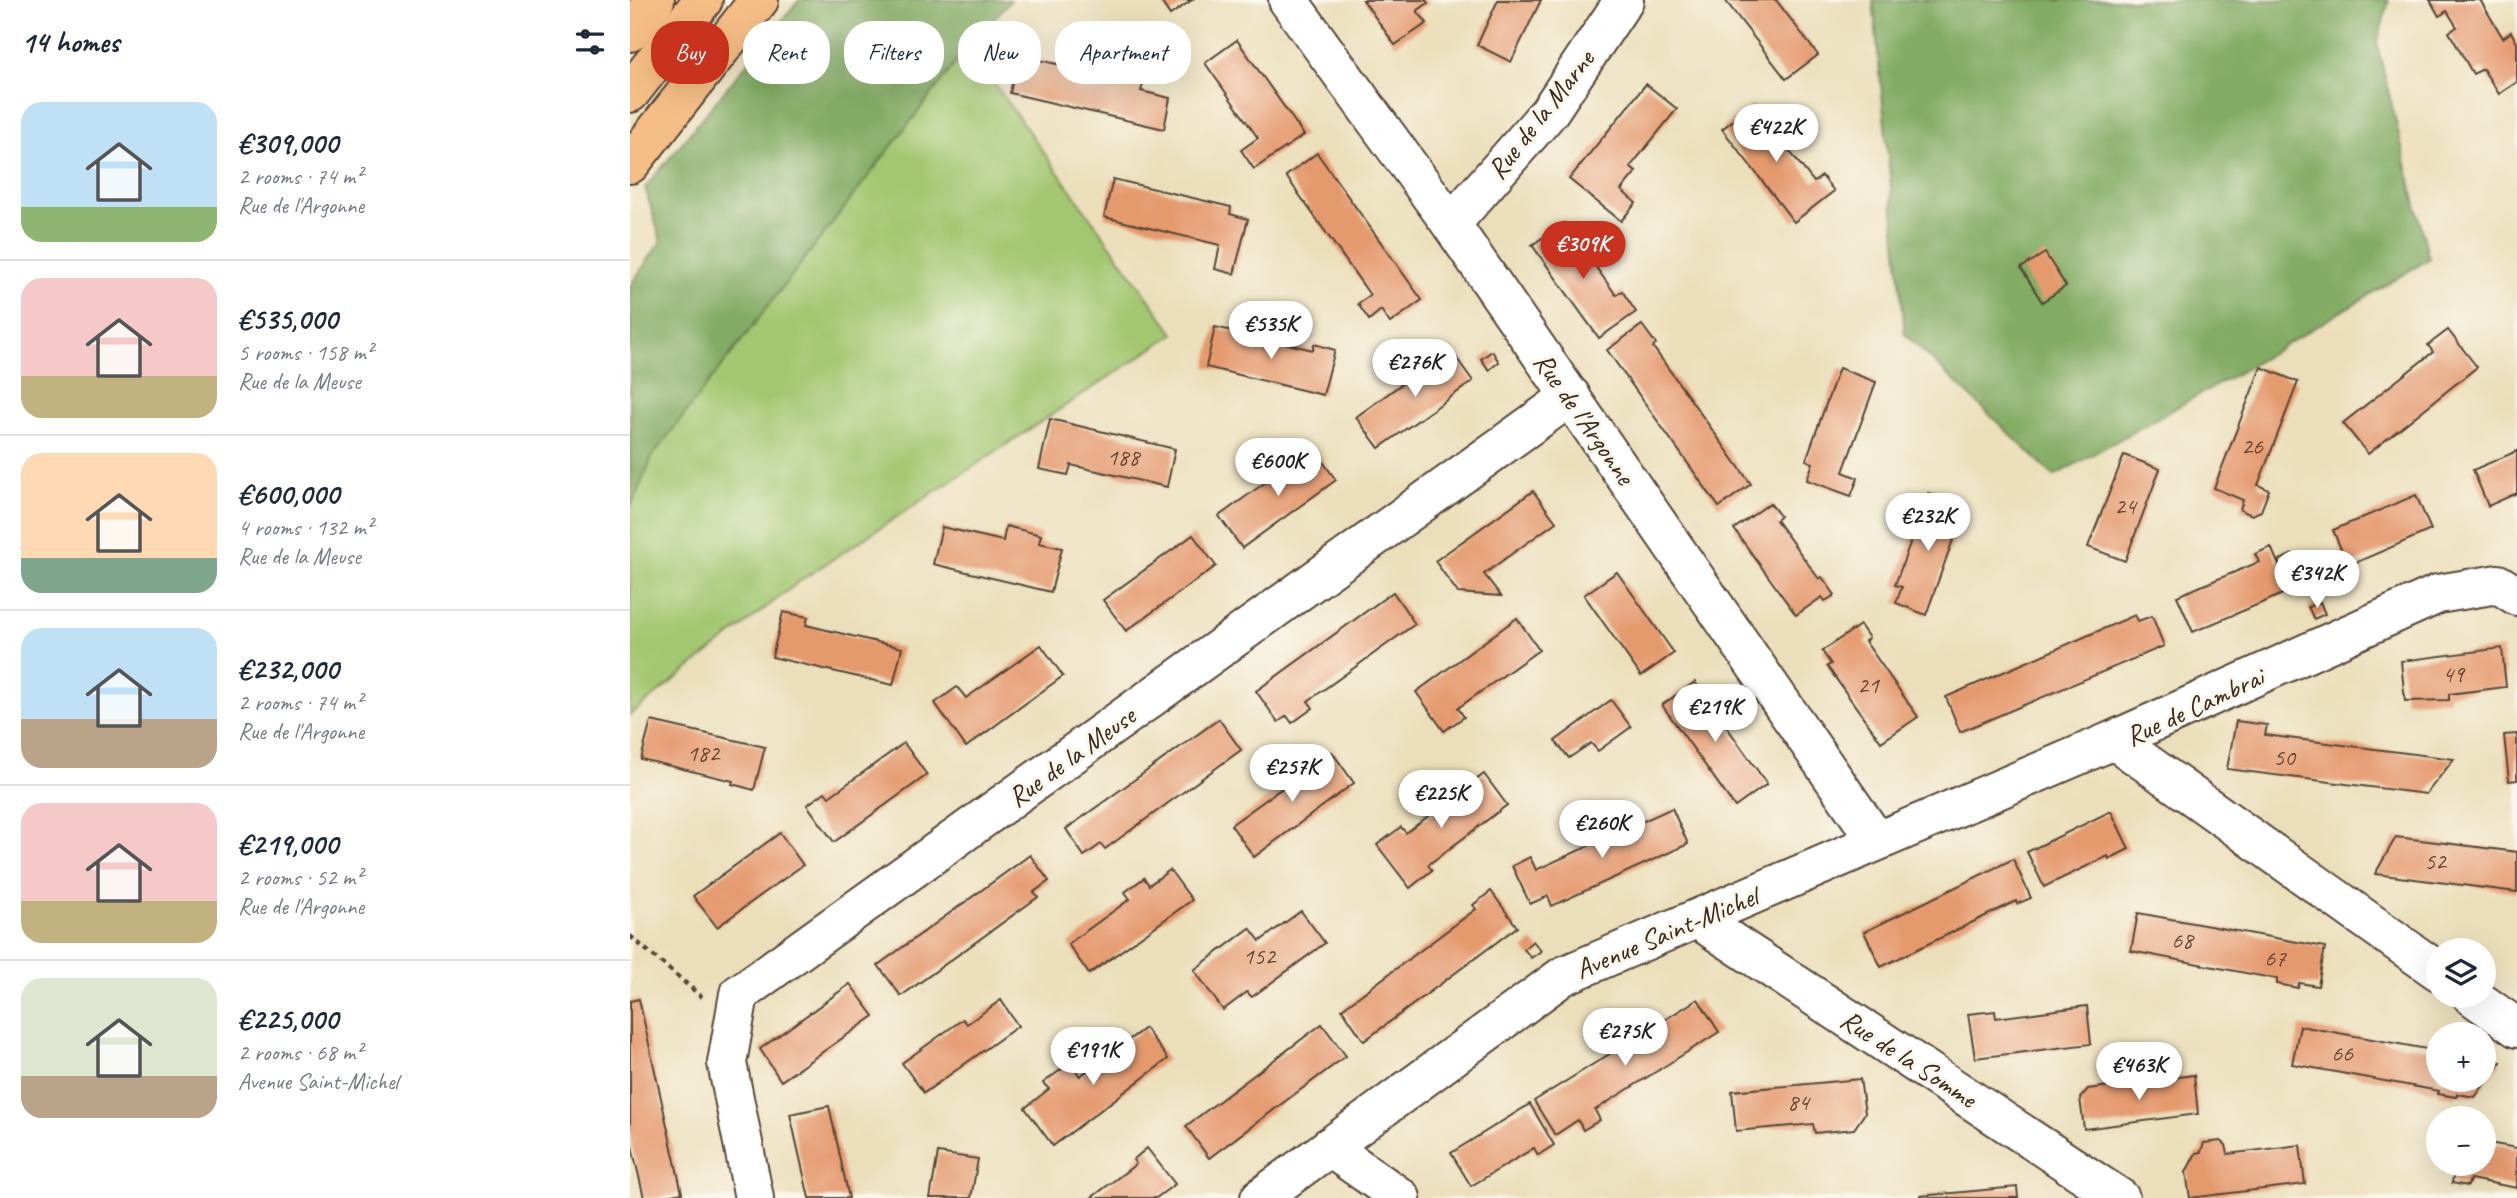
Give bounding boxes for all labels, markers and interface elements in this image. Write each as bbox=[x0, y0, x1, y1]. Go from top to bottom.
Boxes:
chip: Buy bbox=[651, 21, 729, 84]
chip: Rent bbox=[743, 21, 830, 84]
chip: Filters bbox=[844, 21, 944, 84]
chip: New bbox=[958, 21, 1041, 84]
chip: Apartment bbox=[1055, 21, 1191, 84]
text: 14 homes bbox=[21, 23, 119, 61]
icon: filters bbox=[571, 23, 609, 61]
street label: Rue de la Marne bbox=[1479, 41, 1603, 186]
pin: €422K bbox=[1727, 104, 1825, 164]
text: €422K bbox=[1749, 112, 1803, 141]
text: €309,000 bbox=[238, 124, 338, 162]
icon: home bbox=[77, 130, 161, 214]
text: 2 rooms · 74 m² bbox=[238, 162, 362, 191]
text: Rue de l'Argonne bbox=[238, 191, 364, 220]
pin: €309K bbox=[1534, 222, 1632, 281]
text: €309K bbox=[1557, 229, 1609, 258]
text: €535,000 bbox=[238, 300, 337, 338]
pin: €535K bbox=[1222, 302, 1320, 361]
icon: home bbox=[77, 306, 161, 390]
text: €535K bbox=[1245, 309, 1297, 338]
text: 5 rooms · 158 m² bbox=[238, 338, 373, 367]
pin: €276K bbox=[1366, 340, 1464, 399]
street label: Rue de l'Argonne bbox=[1526, 345, 1644, 493]
text: €276K bbox=[1388, 347, 1442, 376]
text: Rue de la Meuse bbox=[238, 367, 361, 396]
house number: 26 bbox=[2241, 431, 2264, 461]
pin: €600K bbox=[1229, 438, 1327, 498]
house number: 188 bbox=[1107, 442, 1141, 472]
text: €600K bbox=[1251, 446, 1305, 475]
text: €600,000 bbox=[238, 475, 339, 513]
icon: home bbox=[77, 481, 161, 565]
house number: 24 bbox=[2114, 491, 2138, 521]
pin: €232K bbox=[1879, 494, 1977, 553]
text: €232K bbox=[1901, 501, 1955, 530]
text: 4 rooms · 132 m² bbox=[238, 513, 373, 542]
text: Rue de la Meuse bbox=[238, 542, 361, 571]
pin: €342K bbox=[2268, 550, 2366, 610]
text: €342K bbox=[2290, 558, 2344, 587]
text: €232,000 bbox=[238, 650, 338, 688]
icon: home bbox=[77, 656, 161, 740]
street label: Rue de Cambrai bbox=[2119, 658, 2272, 754]
house number: 49 bbox=[2442, 659, 2466, 689]
house number: 21 bbox=[1857, 670, 1880, 700]
pin: €219K bbox=[1666, 684, 1764, 744]
text: 2 rooms · 74 m² bbox=[238, 688, 362, 717]
text: €219K bbox=[1689, 692, 1741, 721]
street label: Rue de la Meuse bbox=[1001, 697, 1144, 814]
text: Rue de l'Argonne bbox=[238, 717, 364, 746]
house number: 182 bbox=[687, 738, 721, 768]
house number: 50 bbox=[2273, 742, 2297, 772]
pin: €257K bbox=[1243, 744, 1341, 804]
text: €257K bbox=[1266, 752, 1318, 781]
pin: €225K bbox=[1392, 770, 1490, 830]
text: €225K bbox=[1415, 778, 1467, 807]
pin: €260K bbox=[1553, 800, 1651, 860]
text: €260K bbox=[1575, 808, 1629, 837]
text: €219,000 bbox=[238, 825, 338, 863]
icon: home bbox=[77, 831, 161, 915]
house number: 52 bbox=[2424, 846, 2448, 876]
text: 2 rooms · 52 m² bbox=[238, 863, 362, 892]
street label: Avenue Saint-Michel bbox=[1570, 876, 1768, 987]
text: Rue de l'Argonne bbox=[238, 892, 364, 921]
house number: 68 bbox=[2171, 925, 2195, 955]
map controls bbox=[2426, 938, 2496, 1176]
button: layers bbox=[2426, 938, 2496, 1008]
house number: 152 bbox=[1243, 941, 1277, 971]
house number: 67 bbox=[2264, 943, 2287, 973]
text: €225,000 bbox=[238, 1000, 338, 1038]
street label: Rue de la Somme bbox=[1834, 1002, 1985, 1116]
icon: home bbox=[77, 1006, 161, 1090]
pin: €275K bbox=[1576, 1009, 1674, 1068]
text: €275K bbox=[1599, 1016, 1651, 1045]
button: + bbox=[2426, 1022, 2496, 1092]
pin: €191K bbox=[1044, 1028, 1142, 1087]
text: €191K bbox=[1067, 1035, 1119, 1064]
text: 2 rooms · 68 m² bbox=[238, 1038, 362, 1067]
house number: 66 bbox=[2331, 1038, 2354, 1068]
pin: €463K bbox=[2090, 1042, 2188, 1102]
text: €463K bbox=[2112, 1050, 2166, 1079]
text: Avenue Saint-Michel bbox=[238, 1067, 398, 1096]
house number: 84 bbox=[1787, 1087, 1811, 1117]
button: − bbox=[2426, 1106, 2496, 1176]

